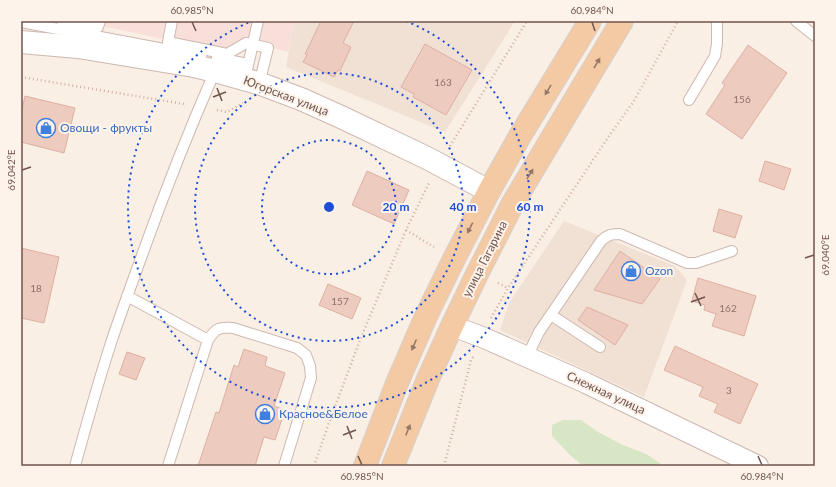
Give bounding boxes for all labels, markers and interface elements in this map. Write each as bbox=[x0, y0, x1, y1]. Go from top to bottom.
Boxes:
text: 60.985°N bbox=[170, 4, 214, 16]
text: 60.984°N bbox=[570, 4, 614, 16]
one-way arrow bbox=[594, 57, 601, 69]
street label: Югорская улица bbox=[241, 72, 331, 119]
house number: 163 bbox=[434, 76, 452, 88]
one-way arrow bbox=[544, 85, 552, 95]
house number: 156 bbox=[733, 93, 751, 105]
shop icon: Овощи - фрукты bbox=[35, 117, 57, 139]
place label: Овощи - фрукты bbox=[60, 120, 152, 135]
text: 69.042°E bbox=[5, 149, 17, 191]
one-way arrow bbox=[527, 168, 534, 180]
text: 20 m bbox=[383, 199, 409, 214]
text: 40 m bbox=[450, 199, 476, 214]
text: 60 m bbox=[517, 199, 543, 214]
centre of rings bbox=[322, 200, 336, 214]
street label: улица Гагарина bbox=[459, 218, 510, 299]
one-way arrow bbox=[467, 222, 473, 233]
text: 69.040°E bbox=[819, 234, 831, 276]
shop icon: Ozon bbox=[620, 260, 642, 282]
place label: Ozon bbox=[645, 263, 673, 278]
house number: 18 bbox=[30, 282, 42, 294]
house number: 157 bbox=[331, 295, 349, 307]
house number: 162 bbox=[719, 302, 737, 314]
one-way arrow bbox=[410, 339, 416, 351]
street label: Снежная улица bbox=[565, 368, 648, 417]
house number: 3 bbox=[726, 384, 732, 396]
shop icon: Красное&Белое bbox=[254, 403, 276, 425]
place label: Красное&Белое bbox=[279, 406, 368, 421]
one-way arrow bbox=[405, 423, 411, 435]
text: 60.985°N bbox=[340, 470, 384, 482]
text: 60.984°N bbox=[740, 470, 784, 482]

